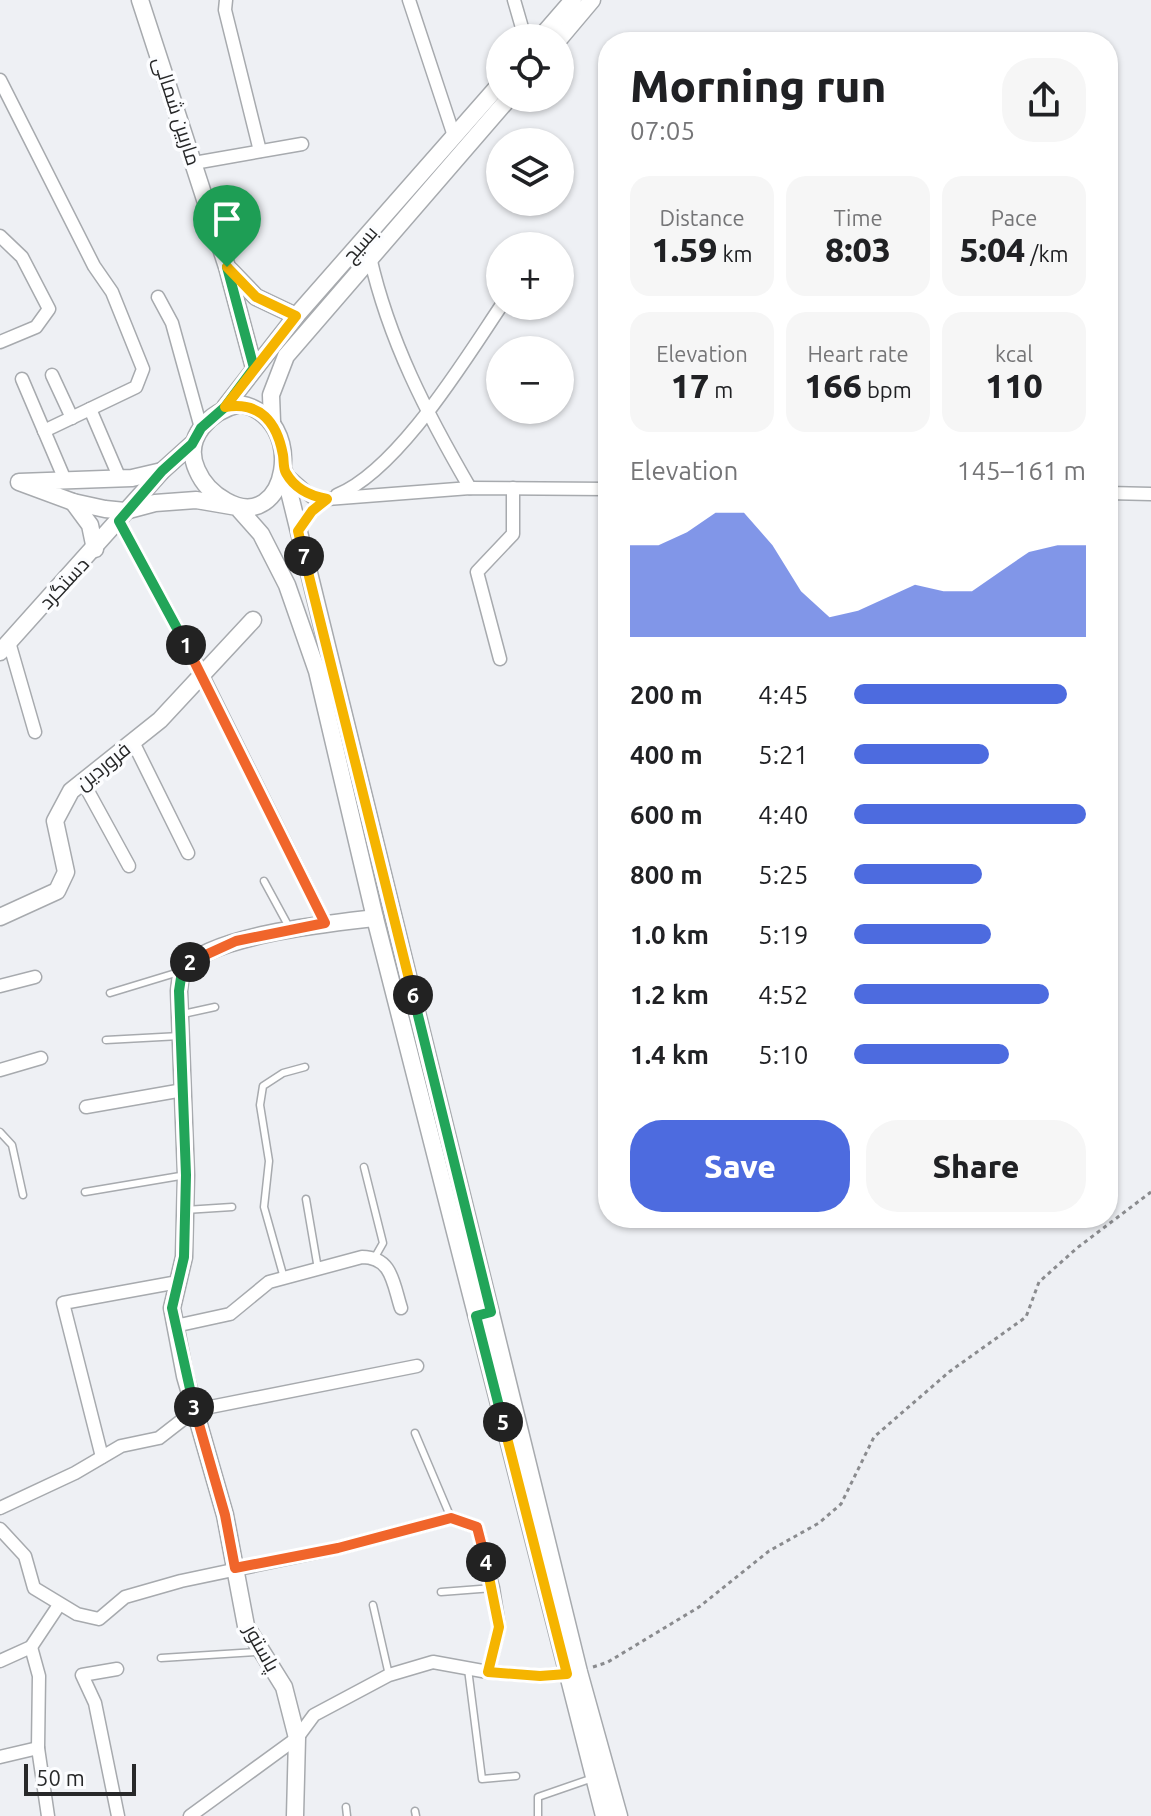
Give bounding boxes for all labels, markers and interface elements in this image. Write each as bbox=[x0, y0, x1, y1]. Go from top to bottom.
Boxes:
map controls bbox=[486, 24, 574, 424]
button: locate bbox=[486, 24, 574, 112]
street label: ماربین شمالی bbox=[147, 54, 206, 169]
button: share bbox=[1002, 58, 1086, 142]
text: Morning run bbox=[630, 61, 886, 110]
text: 07:05 bbox=[630, 116, 695, 145]
button: layers bbox=[486, 128, 574, 216]
pin bbox=[193, 185, 261, 267]
icon: arrive bbox=[205, 197, 249, 241]
text: Distance bbox=[659, 205, 745, 230]
text: Time bbox=[833, 205, 883, 230]
text: Pace bbox=[991, 205, 1037, 230]
street label: بسیج bbox=[337, 221, 384, 269]
text: 1.59 bbox=[651, 230, 717, 268]
text: 8:03 bbox=[825, 230, 891, 268]
text: 5:04 bbox=[959, 230, 1025, 268]
button: + bbox=[486, 232, 574, 320]
text: km bbox=[717, 241, 753, 266]
text: /km bbox=[1025, 241, 1069, 266]
button: − bbox=[486, 336, 574, 424]
text: Elevation bbox=[656, 341, 748, 366]
text: Heart rate bbox=[807, 341, 909, 366]
text: kcal bbox=[995, 341, 1033, 366]
text: 17 bbox=[671, 366, 709, 404]
text: 166 bbox=[804, 366, 862, 404]
text: 110 bbox=[985, 366, 1043, 404]
text: m bbox=[709, 377, 733, 402]
text: bpm bbox=[862, 377, 912, 402]
text: Elevation bbox=[630, 456, 738, 485]
text: 145–161 m bbox=[957, 456, 1086, 485]
pin: 7 bbox=[284, 536, 324, 576]
text: 7 bbox=[298, 543, 310, 568]
street label: دستگرد bbox=[34, 552, 94, 614]
pin: 1 bbox=[166, 625, 206, 665]
text: 1 bbox=[180, 632, 192, 657]
text: 200 m bbox=[630, 680, 703, 709]
text: 4:45 bbox=[758, 680, 808, 709]
street label: فروردین bbox=[71, 737, 136, 796]
text: 400 m bbox=[630, 740, 703, 769]
text: 5:21 bbox=[758, 740, 808, 769]
text: 600 m bbox=[630, 800, 703, 829]
text: 4:40 bbox=[758, 800, 808, 829]
text: 800 m bbox=[630, 860, 703, 889]
text: 5:25 bbox=[758, 860, 808, 889]
text: 1.0 km bbox=[630, 920, 709, 949]
text: 5:19 bbox=[758, 920, 808, 949]
pin: 2 bbox=[170, 942, 210, 982]
text: 2 bbox=[184, 949, 196, 974]
pin: 6 bbox=[393, 975, 433, 1015]
text: 1.2 km bbox=[630, 980, 709, 1009]
text: 4:52 bbox=[758, 980, 808, 1009]
text: 6 bbox=[407, 982, 419, 1007]
text: 1.4 km bbox=[630, 1040, 709, 1069]
text: 5:10 bbox=[758, 1040, 808, 1069]
button: Save bbox=[630, 1120, 850, 1212]
button: Share bbox=[866, 1120, 1086, 1212]
pin: 3 bbox=[174, 1387, 214, 1427]
text: 3 bbox=[188, 1394, 200, 1419]
pin: 5 bbox=[483, 1402, 523, 1442]
text: 5 bbox=[497, 1409, 509, 1434]
pin: 4 bbox=[466, 1542, 506, 1582]
text: 4 bbox=[480, 1549, 492, 1574]
street label: پاستور bbox=[238, 1619, 285, 1677]
scale bar bbox=[24, 1760, 136, 1796]
text: 50 m bbox=[36, 1765, 85, 1790]

